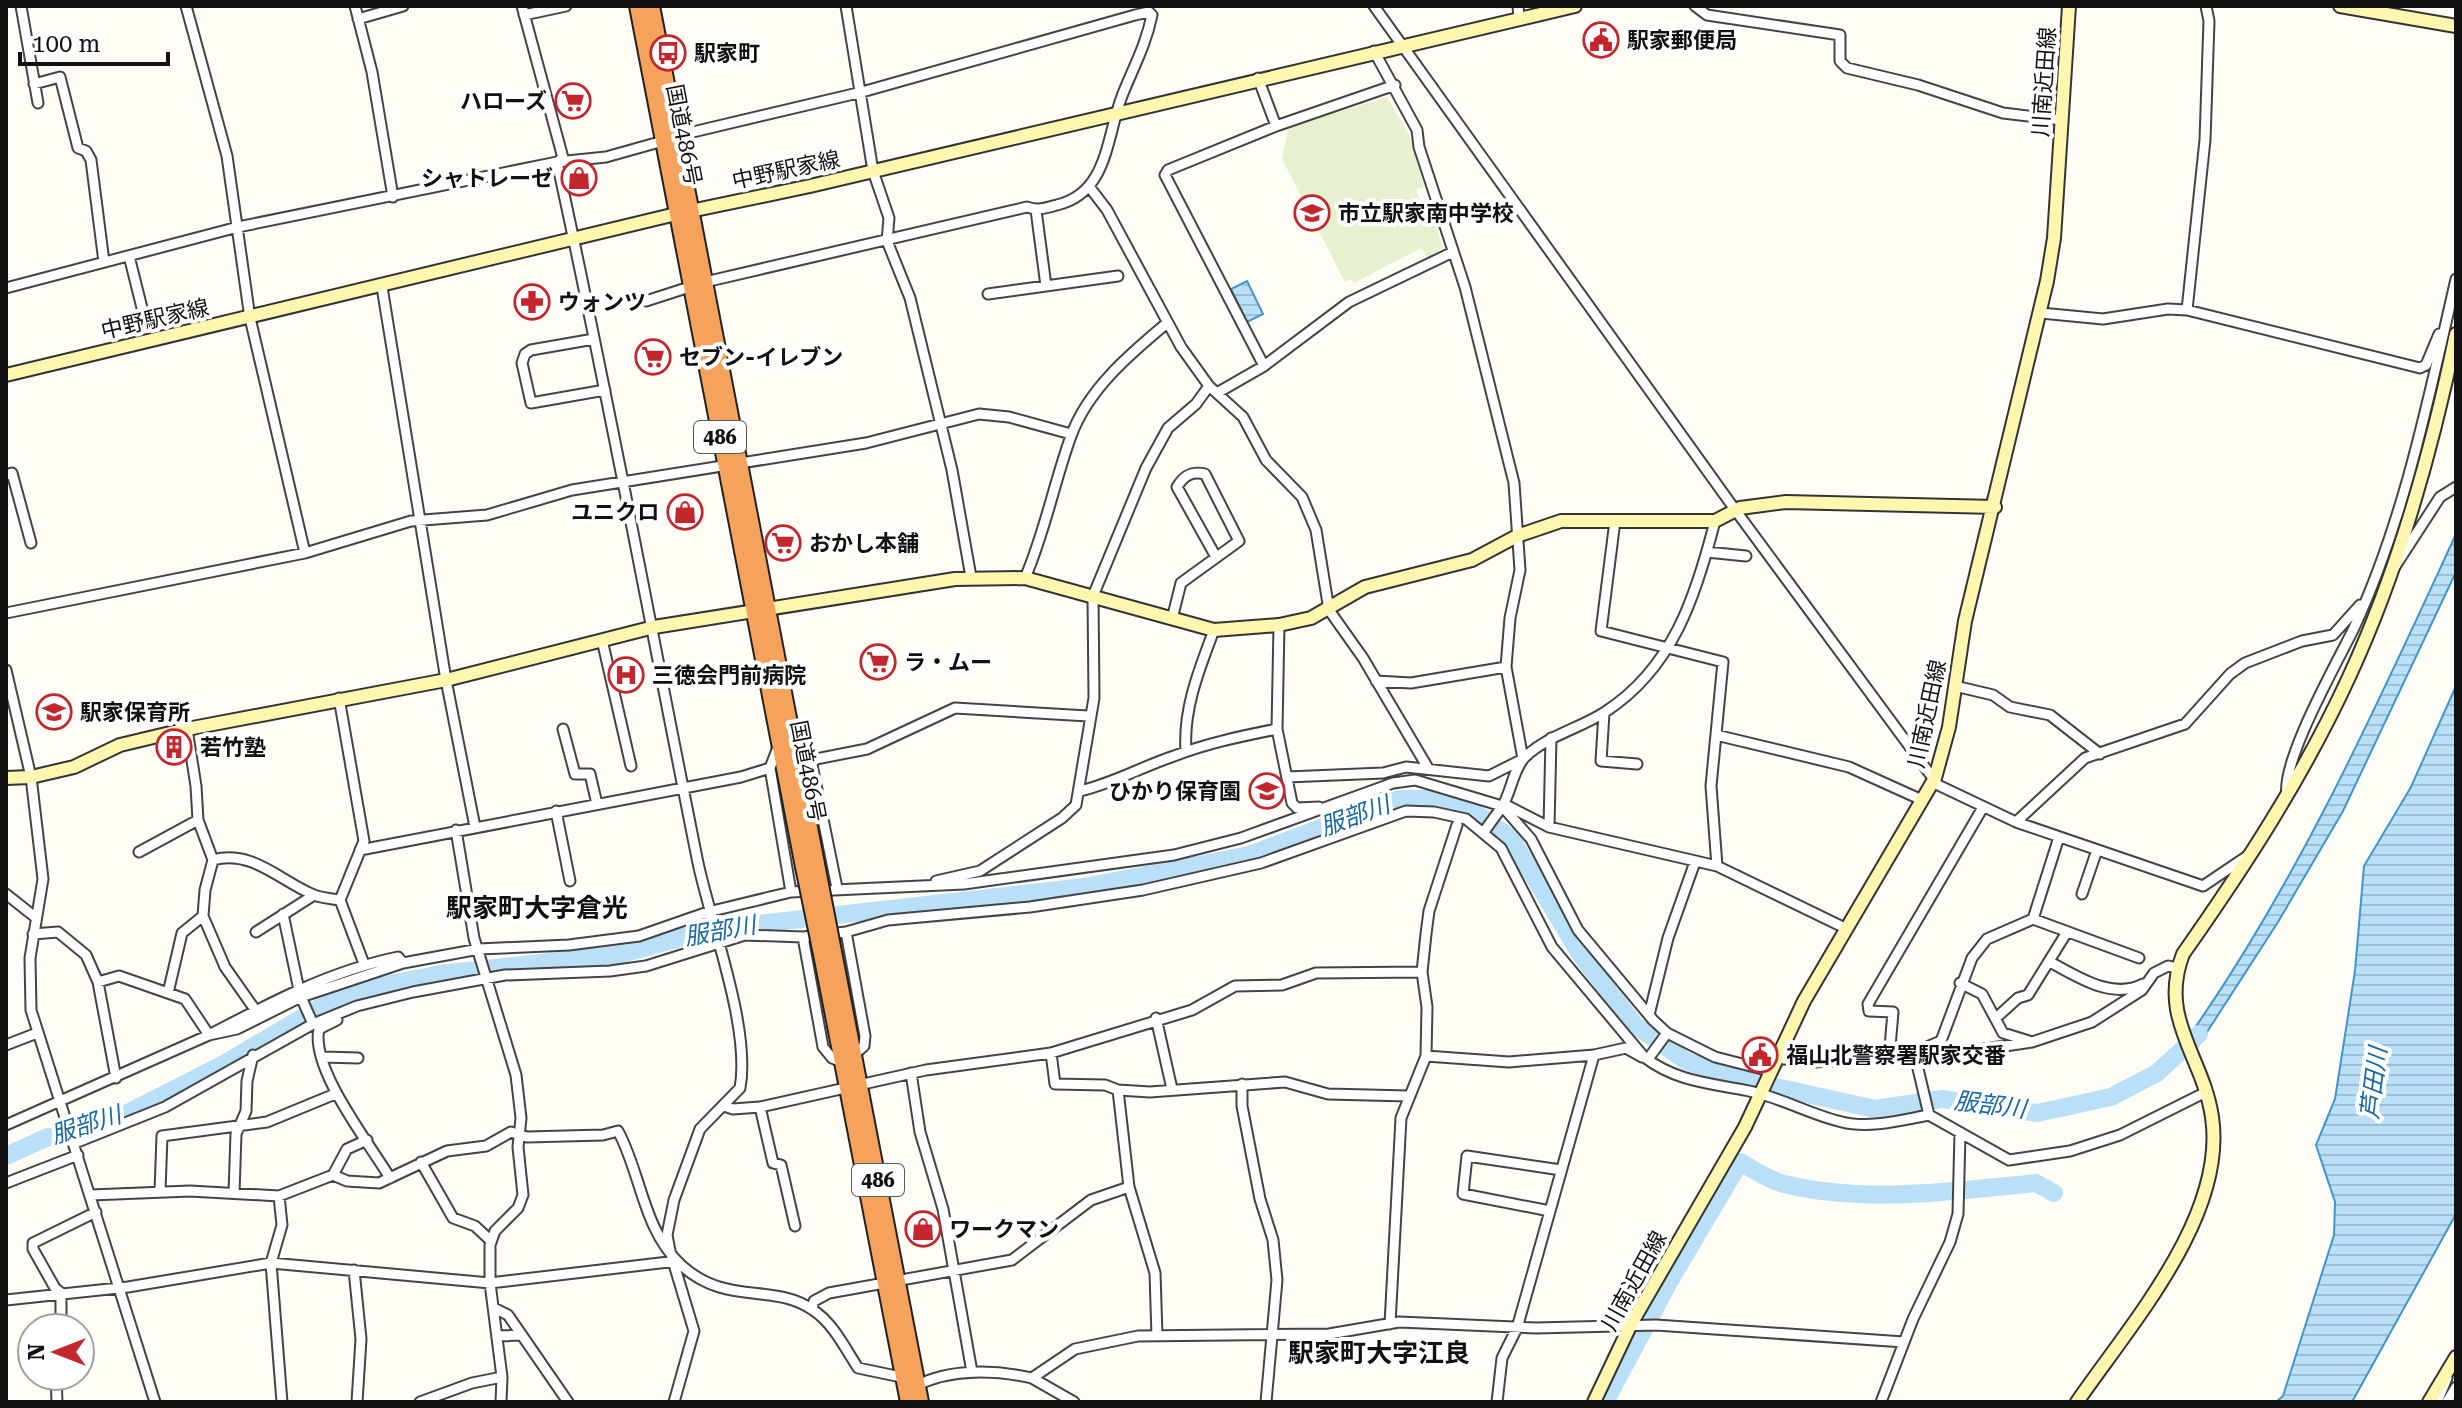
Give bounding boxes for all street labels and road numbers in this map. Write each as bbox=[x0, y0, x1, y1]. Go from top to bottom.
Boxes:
street label: 川南近田線 bbox=[2028, 26, 2060, 138]
street label: 国道486号 bbox=[662, 82, 706, 188]
street label: 中野駅家線 bbox=[730, 146, 842, 194]
street label: 中野駅家線 bbox=[99, 294, 211, 344]
road number: 486 bbox=[694, 421, 746, 453]
street label: 川南近田線 bbox=[1903, 658, 1951, 770]
street label: 国道486号 bbox=[786, 718, 830, 824]
road number: 486 bbox=[852, 1164, 904, 1196]
street label: 川南近田線 bbox=[1596, 1227, 1672, 1335]

